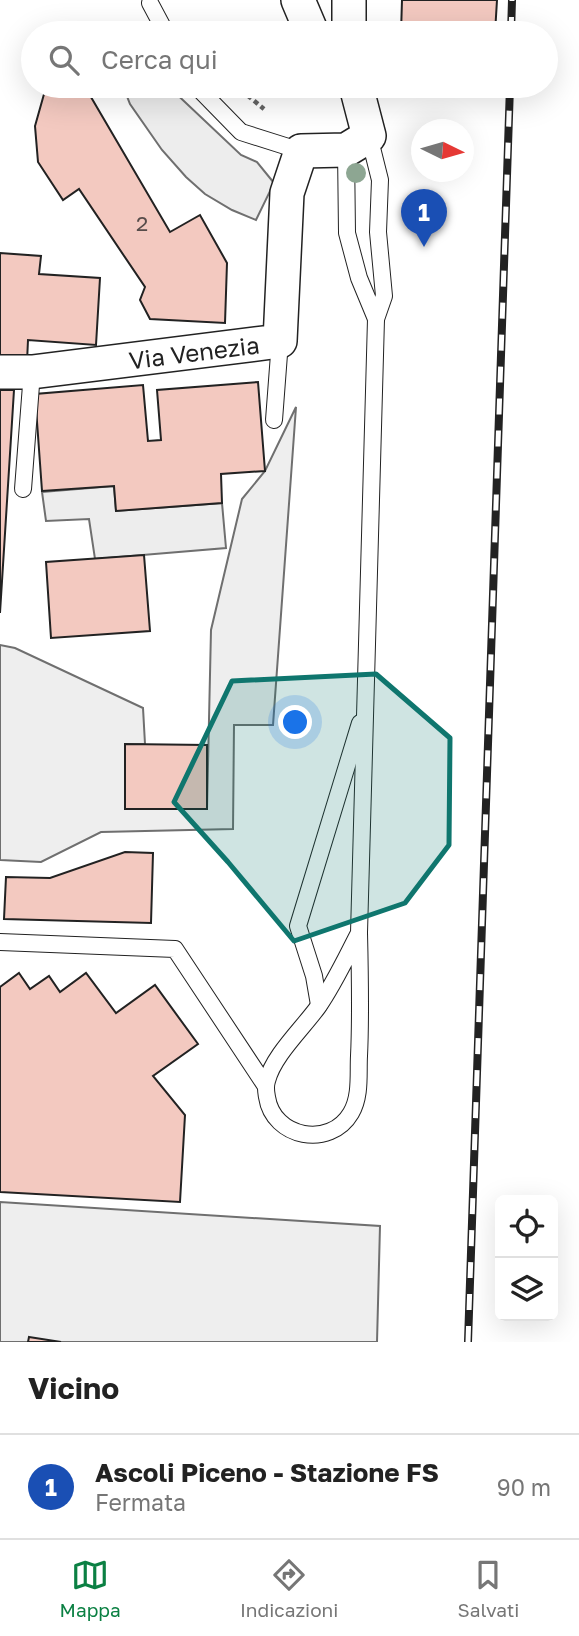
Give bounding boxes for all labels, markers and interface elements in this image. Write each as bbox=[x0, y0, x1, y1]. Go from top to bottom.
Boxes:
search box bbox=[21, 21, 558, 98]
icon: search bbox=[45, 41, 83, 79]
text: Cerca qui bbox=[101, 44, 218, 75]
north arrow bbox=[411, 119, 474, 182]
pin: 1 bbox=[401, 189, 447, 247]
house number: 2 bbox=[136, 210, 148, 236]
street label: Via Venezia bbox=[127, 330, 261, 374]
your location bbox=[278, 705, 312, 739]
map controls bbox=[495, 1195, 558, 1321]
button: locate bbox=[495, 1195, 558, 1258]
button: layers bbox=[495, 1258, 558, 1321]
text: Vicino bbox=[28, 1370, 119, 1406]
text: Ascoli Piceno - Stazione FS bbox=[95, 1457, 439, 1488]
text: 1 bbox=[45, 1473, 57, 1501]
text: 90 m bbox=[497, 1473, 551, 1501]
text: Fermata bbox=[95, 1488, 186, 1516]
tab: Mappa bbox=[60, 1556, 121, 1621]
tab: Indicazioni bbox=[240, 1556, 338, 1621]
tab: Salvati bbox=[458, 1556, 519, 1621]

